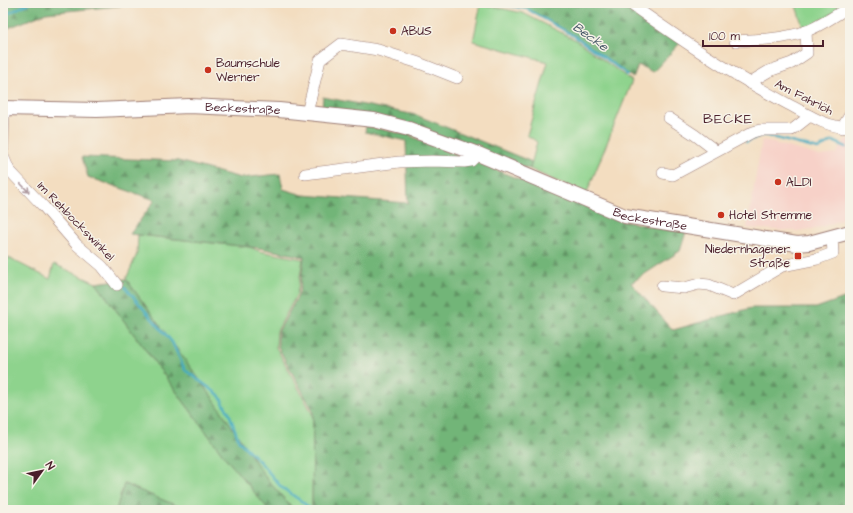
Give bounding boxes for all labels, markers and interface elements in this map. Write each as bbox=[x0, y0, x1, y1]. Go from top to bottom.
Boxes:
water label: Becke bbox=[569, 18, 613, 56]
scale bar bbox=[703, 22, 823, 48]
place label: ABUS bbox=[401, 23, 432, 40]
marker: ABUS bbox=[388, 26, 398, 36]
text: 100 m bbox=[709, 28, 740, 45]
place label: Baumschule Werner bbox=[216, 55, 281, 86]
marker: Baumschule Werner bbox=[203, 65, 213, 75]
street label: Am Fahrlöh bbox=[772, 75, 836, 119]
street label: Beckestraße bbox=[205, 99, 281, 119]
district label: BECKE bbox=[703, 109, 753, 129]
place label: ALDI bbox=[786, 174, 812, 191]
marker: ALDI bbox=[773, 177, 783, 187]
street label: Im Rehbockswinkel bbox=[33, 178, 118, 265]
one-way arrow bbox=[20, 183, 30, 193]
street label: Beckestraße bbox=[610, 204, 689, 235]
place label: Hotel Stremme bbox=[729, 207, 812, 224]
marker: Hotel Stremme bbox=[716, 210, 726, 220]
place label: Niedernhagener Straße bbox=[705, 241, 791, 272]
marker: Niedernhagener Straße bbox=[793, 251, 803, 261]
north arrow bbox=[22, 451, 62, 491]
text: N bbox=[42, 459, 58, 473]

